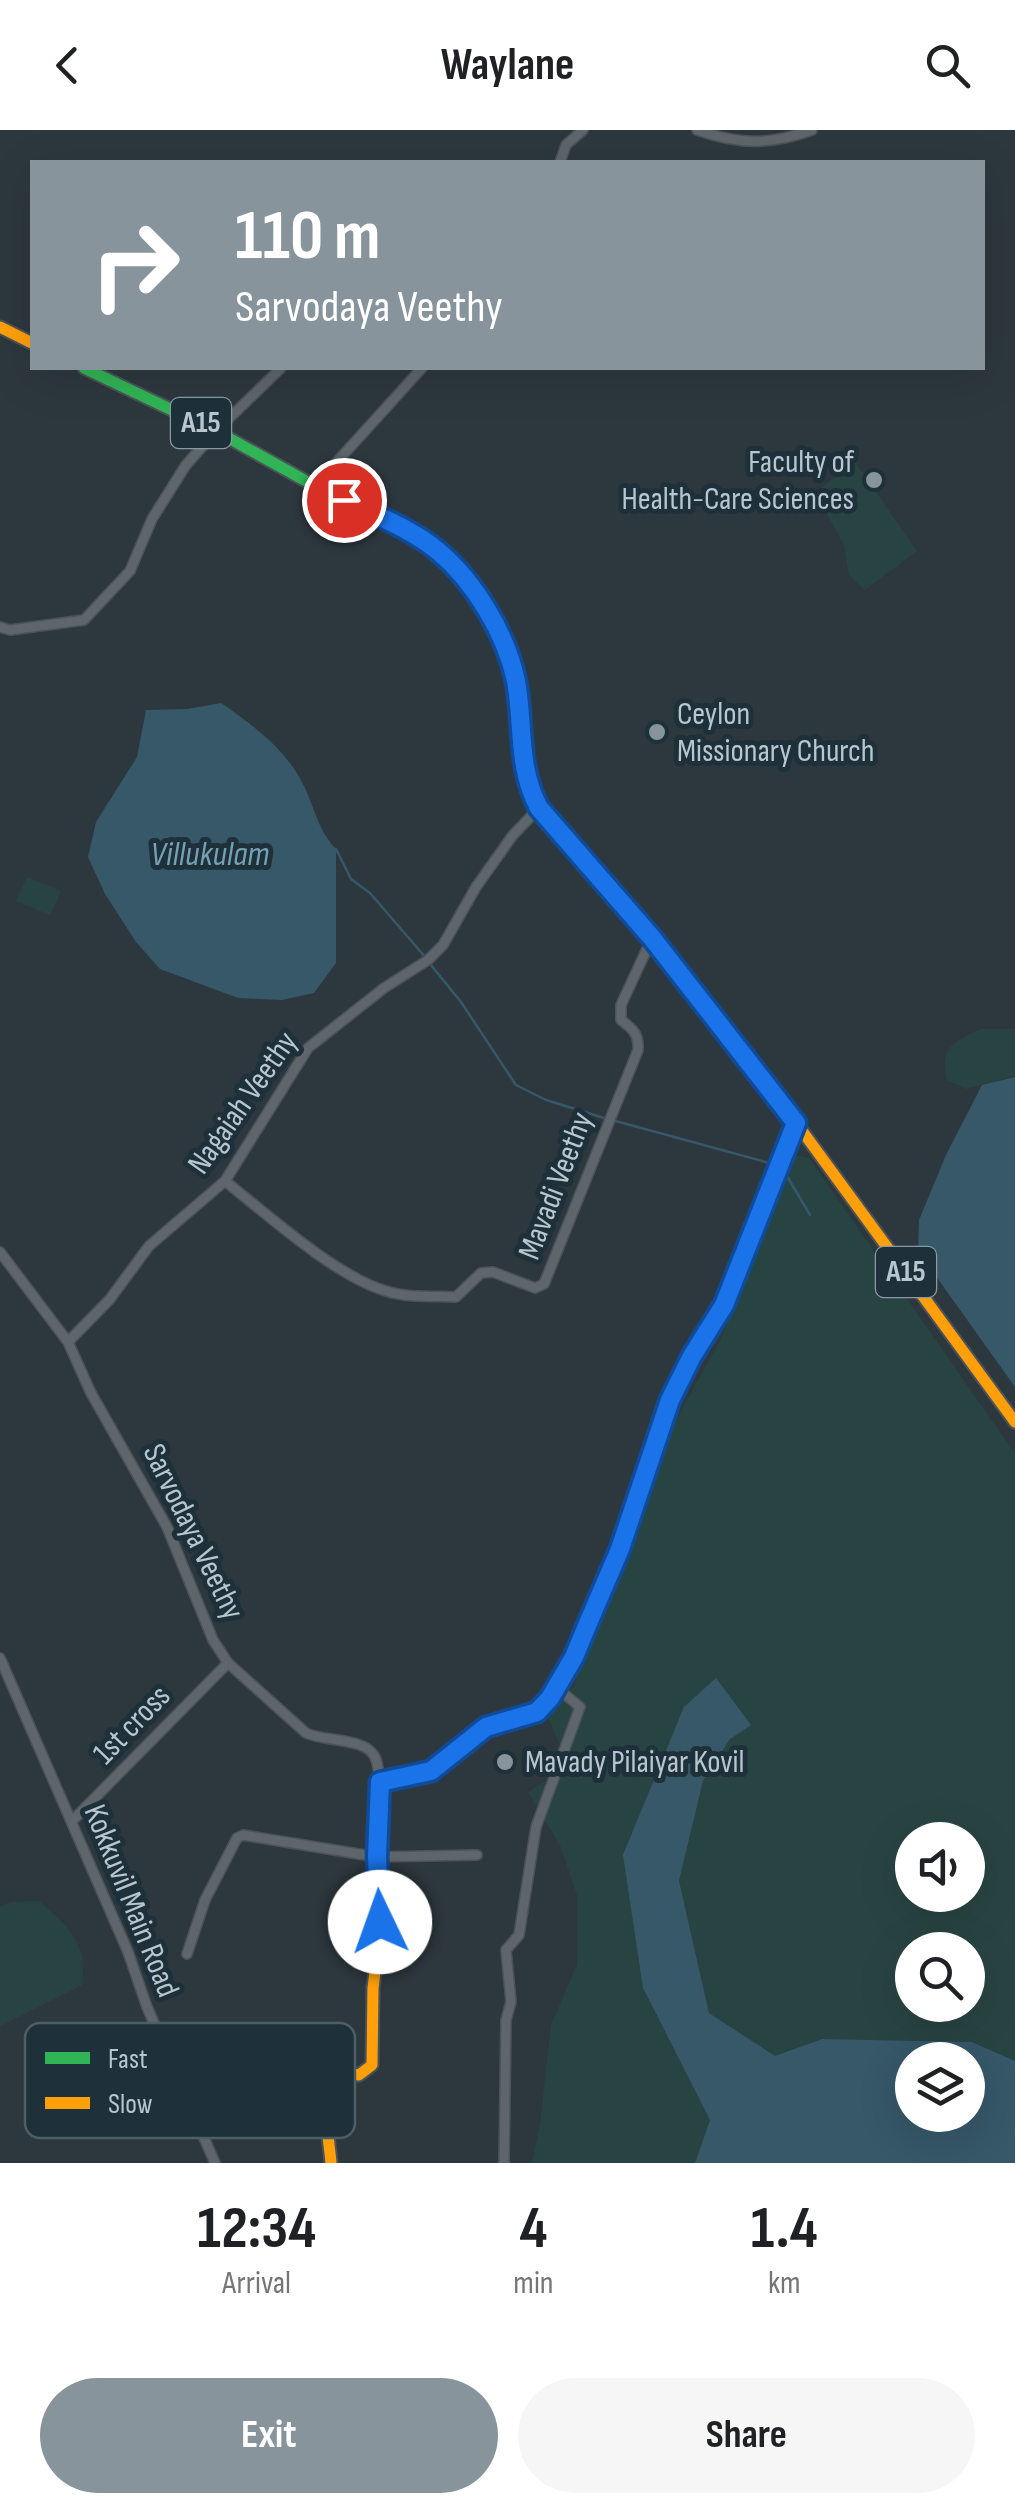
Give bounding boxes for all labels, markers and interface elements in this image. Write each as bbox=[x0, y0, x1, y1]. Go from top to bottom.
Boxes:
icon: back bbox=[40, 38, 95, 93]
text: Waylane bbox=[441, 38, 574, 93]
icon: search bbox=[920, 38, 975, 93]
text: 110 m bbox=[235, 195, 381, 279]
icon: right bbox=[70, 200, 200, 330]
text: Sarvodaya Veethy bbox=[235, 280, 503, 335]
road number: A15 bbox=[171, 398, 231, 448]
place label: Faculty of Health-Care Sciences bbox=[621, 443, 855, 519]
pin bbox=[302, 458, 387, 543]
marker: Faculty of Health-Care Sciences bbox=[863, 469, 885, 491]
icon: arrive bbox=[317, 473, 372, 528]
place label: Ceylon Missionary Church bbox=[677, 695, 874, 771]
marker: Ceylon Missionary Church bbox=[646, 721, 668, 743]
water label: Villukulam bbox=[151, 833, 269, 876]
street label: Nagaiah Veethy bbox=[180, 1024, 306, 1182]
street label: Mavadi Veethy bbox=[510, 1107, 602, 1265]
road number: A15 bbox=[876, 1247, 936, 1297]
street label: Sarvodaya Veethy bbox=[134, 1438, 252, 1626]
street label: 1st cross bbox=[85, 1677, 179, 1773]
place label: Mavady Pilaiyar Kovil bbox=[525, 1743, 745, 1782]
marker: Mavady Pilaiyar Kovil bbox=[494, 1751, 516, 1773]
street label: Kokkuvil Main Road bbox=[75, 1799, 187, 2003]
map controls bbox=[895, 1822, 985, 2132]
button: sound bbox=[895, 1822, 985, 1912]
position arrow bbox=[328, 1870, 432, 1974]
button: search bbox=[895, 1932, 985, 2022]
legend bbox=[25, 2023, 355, 2138]
button: layers bbox=[895, 2042, 985, 2132]
text: Fast bbox=[108, 2043, 147, 2076]
text: Slow bbox=[108, 2088, 153, 2121]
text: 12:34 bbox=[197, 2193, 316, 2265]
text: 4 bbox=[519, 2193, 547, 2265]
text: 1.4 bbox=[751, 2193, 818, 2265]
text: Arrival bbox=[222, 2264, 291, 2303]
text: min bbox=[513, 2264, 554, 2303]
text: km bbox=[768, 2264, 801, 2303]
button: Exit bbox=[40, 2378, 498, 2493]
button: Share bbox=[518, 2378, 975, 2493]

